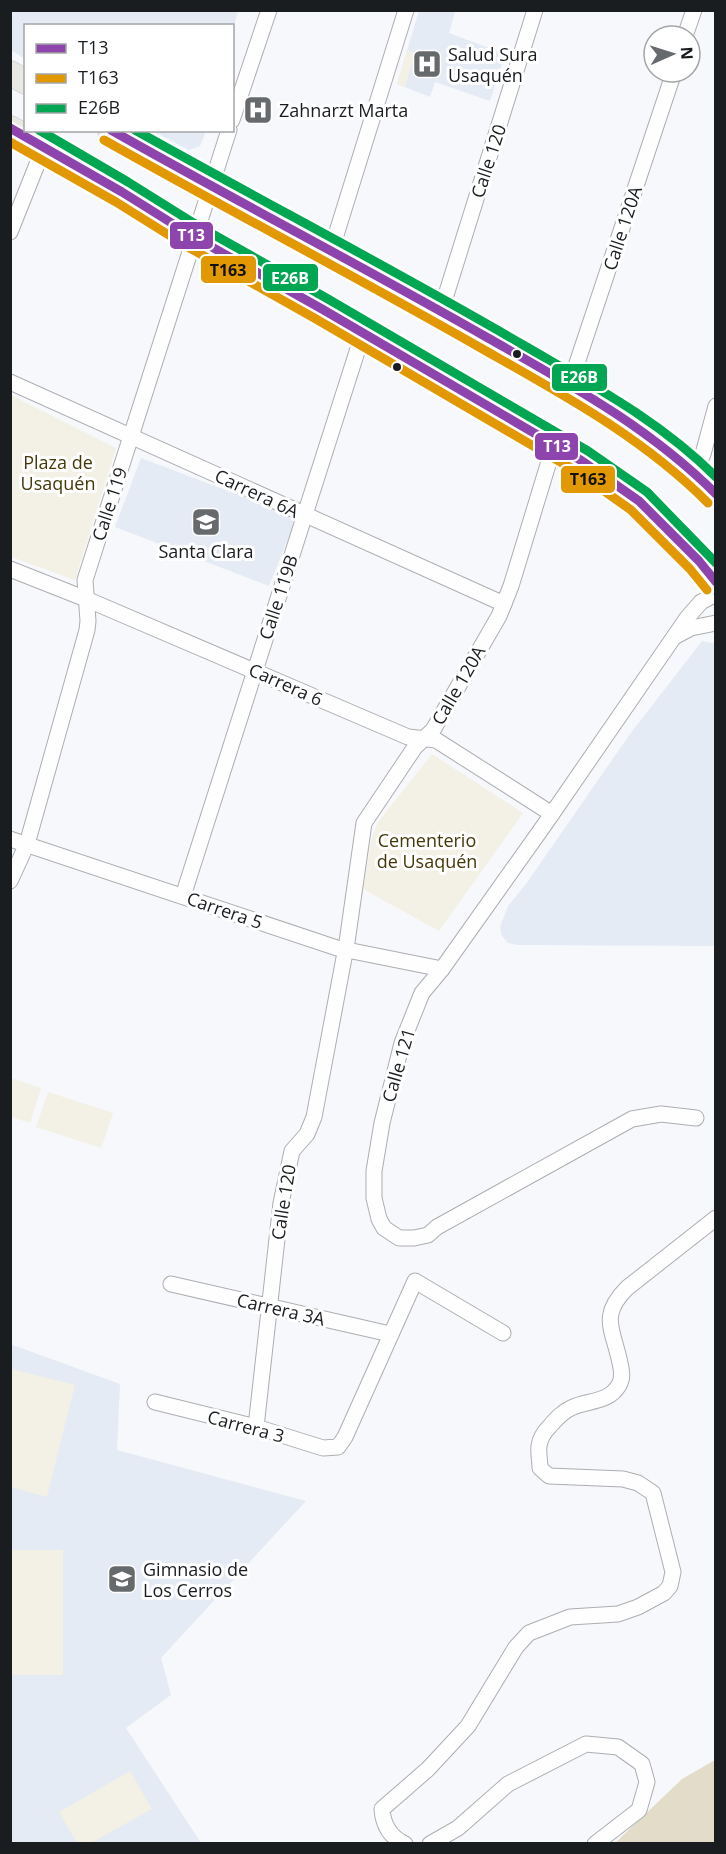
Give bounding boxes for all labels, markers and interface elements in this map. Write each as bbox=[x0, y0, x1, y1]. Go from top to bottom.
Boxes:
legend bbox=[24, 24, 234, 132]
north arrow bbox=[642, 24, 702, 84]
text: T13 bbox=[78, 35, 109, 59]
place label: Salud Sura Usaquén bbox=[448, 42, 537, 87]
text: N bbox=[676, 46, 698, 60]
hospital icon: Salud Sura Usaquén bbox=[411, 48, 443, 80]
text: T163 bbox=[78, 65, 119, 89]
hospital icon: Zahnarzt Marta bbox=[242, 94, 274, 126]
text: E26B bbox=[78, 95, 120, 119]
place label: Zahnarzt Marta bbox=[279, 98, 408, 122]
street label: Calle 120 bbox=[465, 121, 511, 201]
street label: Calle 120A bbox=[597, 182, 647, 273]
line badge: T13 bbox=[169, 221, 214, 250]
text: T13 bbox=[177, 224, 205, 246]
line badge: T163 bbox=[200, 255, 257, 284]
text: T163 bbox=[210, 259, 246, 281]
line badge: E26B bbox=[262, 263, 319, 292]
text: E26B bbox=[271, 267, 309, 289]
unlabelled marker bbox=[511, 348, 523, 360]
unlabelled marker bbox=[391, 361, 403, 373]
line badge: E26B bbox=[551, 363, 608, 392]
text: E26B bbox=[560, 366, 598, 388]
line badge: T13 bbox=[534, 432, 579, 461]
text: T13 bbox=[543, 435, 571, 457]
park label: Plaza de Usaquén bbox=[21, 450, 95, 495]
street label: Carrera 6A bbox=[211, 463, 303, 523]
street label: Calle 119 bbox=[86, 464, 132, 544]
line badge: T163 bbox=[560, 465, 616, 494]
text: T163 bbox=[570, 468, 606, 490]
school or university icon: Santa Clara bbox=[190, 506, 222, 538]
place label: Santa Clara bbox=[158, 539, 254, 563]
street label: Calle 119B bbox=[253, 552, 303, 642]
street label: Calle 120A bbox=[426, 641, 491, 729]
street label: Carrera 6 bbox=[245, 657, 327, 711]
park label: Cementerio de Usaquén bbox=[377, 828, 477, 873]
street label: Carrera 5 bbox=[184, 886, 266, 934]
street label: Calle 121 bbox=[376, 1025, 420, 1105]
street label: Calle 120 bbox=[265, 1163, 301, 1241]
street label: Carrera 3A bbox=[235, 1287, 328, 1331]
street label: Carrera 3 bbox=[205, 1404, 287, 1448]
place label: Gimnasio de Los Cerros bbox=[143, 1557, 248, 1602]
school or university icon: Gimnasio de Los Cerros bbox=[106, 1563, 138, 1595]

